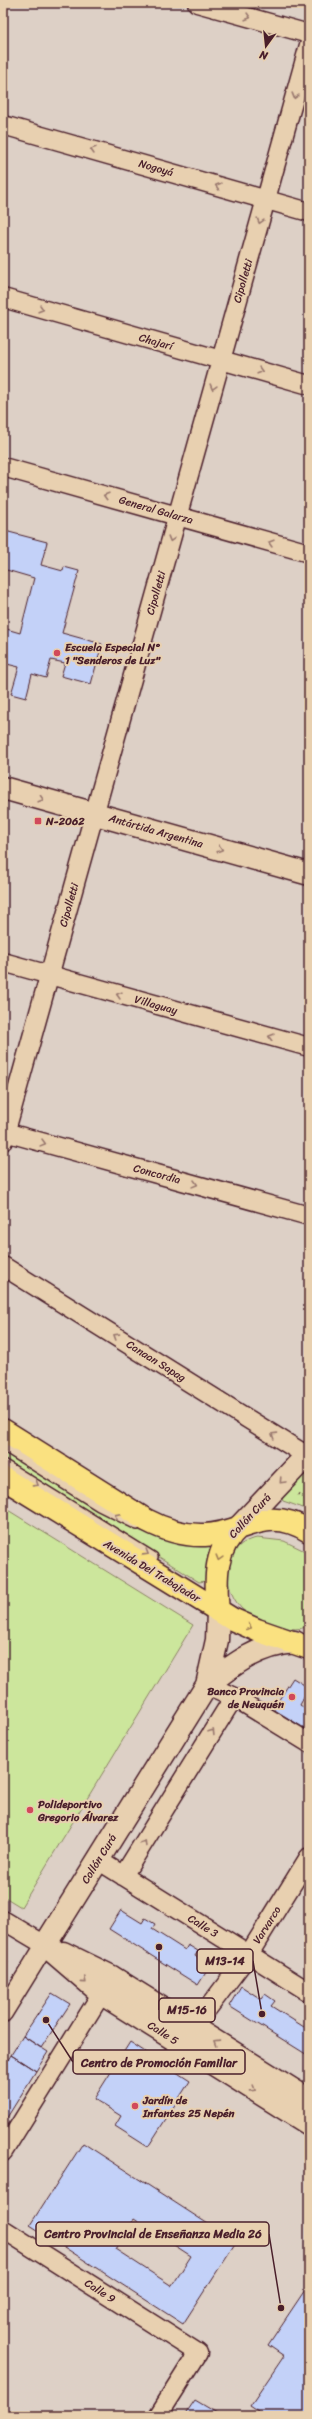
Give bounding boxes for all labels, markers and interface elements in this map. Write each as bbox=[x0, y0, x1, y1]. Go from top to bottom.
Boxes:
one-way arrow bbox=[244, 12, 251, 21]
north arrow bbox=[246, 26, 286, 66]
text: N bbox=[257, 45, 271, 66]
one-way arrow bbox=[291, 92, 300, 99]
one-way arrow bbox=[89, 146, 96, 155]
street label: Nogoyá bbox=[136, 154, 176, 182]
one-way arrow bbox=[214, 182, 221, 191]
one-way arrow bbox=[256, 218, 265, 225]
street label: Cipolletti bbox=[228, 256, 259, 305]
one-way arrow bbox=[37, 304, 44, 313]
street label: Chajarí bbox=[137, 328, 177, 356]
one-way arrow bbox=[256, 366, 263, 375]
one-way arrow bbox=[210, 384, 218, 390]
street label: General Galarza bbox=[117, 490, 196, 530]
one-way arrow bbox=[103, 492, 110, 501]
one-way arrow bbox=[167, 535, 176, 542]
one-way arrow bbox=[268, 539, 275, 548]
street label: Cipolletti bbox=[141, 568, 172, 617]
place label: Escuela Especial N° 1 "Senderos de Luz" bbox=[65, 638, 161, 670]
marker: Escuela Especial N° 1 "Senderos de Luz" bbox=[52, 648, 62, 658]
one-way arrow bbox=[37, 794, 44, 803]
street label: Antártida Argentina bbox=[106, 808, 206, 854]
place label: N-2062 bbox=[45, 812, 85, 831]
marker: N-2062 bbox=[33, 816, 43, 826]
one-way arrow bbox=[216, 844, 223, 853]
street label: Cipolletti bbox=[54, 880, 85, 929]
street label: Villaguay bbox=[132, 990, 180, 1020]
one-way arrow bbox=[116, 991, 123, 999]
one-way arrow bbox=[268, 1033, 275, 1042]
one-way arrow bbox=[39, 1138, 46, 1147]
street label: Concordia bbox=[131, 1159, 183, 1190]
one-way arrow bbox=[192, 1180, 199, 1188]
one-way arrow bbox=[113, 1333, 120, 1341]
street label: Canaan Sapag bbox=[122, 1335, 190, 1387]
one-way arrow bbox=[271, 1432, 278, 1439]
one-way arrow bbox=[279, 1476, 287, 1484]
one-way arrow bbox=[32, 1480, 39, 1487]
street label: Collón Curá bbox=[224, 1489, 276, 1543]
one-way arrow bbox=[114, 1514, 122, 1521]
street label: Avenida Del Trabajador bbox=[99, 1534, 205, 1608]
one-way arrow bbox=[142, 1549, 149, 1556]
one-way arrow bbox=[215, 1554, 224, 1561]
one-way arrow bbox=[245, 1622, 253, 1630]
place label: Banco Provincia de Neuquén bbox=[207, 1682, 284, 1714]
marker: Banco Provincia de Neuquén bbox=[287, 1692, 297, 1702]
one-way arrow bbox=[207, 1729, 215, 1736]
place label: Polideportivo Gregorio Álvarez bbox=[37, 1795, 119, 1827]
marker: Polideportivo Gregorio Álvarez bbox=[25, 1805, 35, 1815]
street label: Collón Curá bbox=[76, 1830, 122, 1888]
one-way arrow bbox=[139, 1840, 146, 1847]
street label: Varvarco bbox=[248, 1902, 286, 1948]
street label: Calle 3 bbox=[184, 1909, 222, 1943]
callout: M13-14 bbox=[197, 1949, 253, 1973]
text: M13-14 bbox=[204, 1950, 245, 1972]
one-way arrow bbox=[80, 1976, 87, 1983]
callout: M15-16 bbox=[159, 1998, 215, 2022]
text: M15-16 bbox=[166, 1999, 207, 2021]
street label: Calle 5 bbox=[144, 2016, 183, 2050]
one-way arrow bbox=[213, 2040, 220, 2047]
callout: Centro de Promoción Familiar bbox=[73, 2050, 245, 2074]
text: Centro de Promoción Familiar bbox=[80, 2052, 238, 2074]
one-way arrow bbox=[248, 2084, 255, 2091]
place label: Jardín de Infantes 25 Nepén bbox=[142, 2091, 235, 2123]
marker: Jardín de Infantes 25 Nepén bbox=[130, 2101, 140, 2111]
callout: Centro Provincial de Enseñanza Media 26 bbox=[36, 2222, 269, 2246]
text: Centro Provincial de Enseñanza Media 26 bbox=[43, 2223, 262, 2245]
street label: Calle 9 bbox=[81, 2274, 120, 2308]

